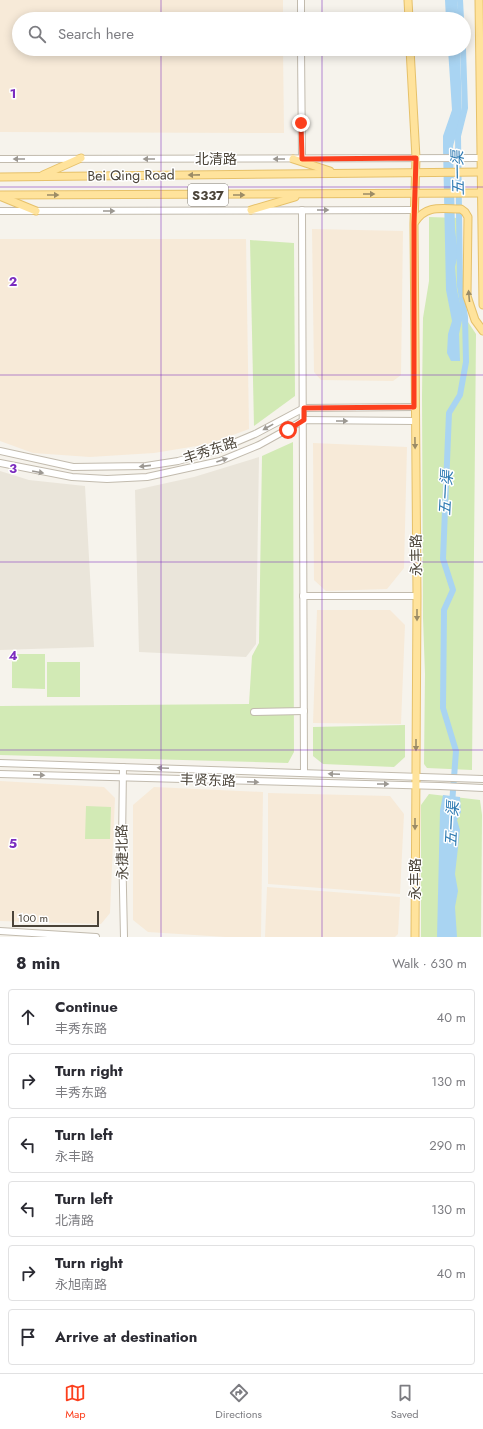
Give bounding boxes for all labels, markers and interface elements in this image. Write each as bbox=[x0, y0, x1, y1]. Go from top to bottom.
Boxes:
search box bbox=[12, 12, 471, 56]
icon: search bbox=[26, 23, 48, 45]
text: Search here bbox=[58, 23, 134, 45]
text: 1 bbox=[10, 84, 16, 103]
route end bbox=[292, 114, 310, 132]
water label: 五一渠 bbox=[447, 148, 469, 196]
street label: 北清路 bbox=[195, 149, 237, 169]
one-way arrow bbox=[12, 156, 25, 162]
one-way arrow bbox=[142, 156, 155, 162]
one-way arrow bbox=[272, 156, 285, 162]
street label: Bei Qing Road bbox=[87, 164, 175, 186]
one-way arrow bbox=[187, 172, 200, 178]
road number: S337 bbox=[188, 184, 228, 206]
one-way arrow bbox=[363, 191, 376, 197]
one-way arrow bbox=[47, 192, 60, 198]
one-way arrow bbox=[233, 192, 246, 198]
one-way arrow bbox=[317, 207, 330, 213]
one-way arrow bbox=[103, 208, 116, 214]
text: 2 bbox=[9, 272, 17, 291]
one-way arrow bbox=[465, 290, 472, 302]
one-way arrow bbox=[336, 418, 349, 424]
route start bbox=[279, 421, 297, 439]
one-way arrow bbox=[262, 424, 274, 430]
street label: 丰秀东路 bbox=[180, 432, 240, 468]
one-way arrow bbox=[412, 437, 418, 450]
one-way arrow bbox=[216, 457, 228, 463]
text: 3 bbox=[9, 459, 17, 478]
one-way arrow bbox=[139, 463, 151, 469]
water label: 五一渠 bbox=[434, 468, 458, 516]
one-way arrow bbox=[32, 469, 44, 475]
street label: 永丰路 bbox=[406, 534, 426, 576]
one-way arrow bbox=[414, 609, 420, 622]
text: 4 bbox=[8, 646, 18, 665]
one-way arrow bbox=[413, 739, 419, 752]
one-way arrow bbox=[156, 765, 169, 771]
street label: 丰贤东路 bbox=[180, 769, 236, 791]
one-way arrow bbox=[327, 771, 340, 777]
one-way arrow bbox=[33, 772, 46, 778]
one-way arrow bbox=[247, 778, 259, 785]
one-way arrow bbox=[377, 781, 390, 787]
water label: 五一渠 bbox=[440, 799, 464, 847]
one-way arrow bbox=[412, 818, 418, 831]
street label: 永捷北路 bbox=[112, 824, 132, 880]
text: 5 bbox=[9, 834, 17, 853]
street label: 永丰路 bbox=[405, 858, 425, 900]
scale bar bbox=[12, 909, 99, 928]
text: 100 m bbox=[18, 910, 48, 926]
text: 8 min bbox=[16, 951, 60, 975]
text: Walk · 630 m bbox=[392, 954, 467, 973]
text: Continue bbox=[55, 996, 118, 1018]
icon: ahead bbox=[17, 1006, 39, 1028]
text: 40 m bbox=[437, 1008, 466, 1027]
text: 丰秀东路 bbox=[55, 1019, 107, 1038]
text: Turn right bbox=[55, 1060, 123, 1082]
icon: right bbox=[17, 1070, 39, 1092]
text: 130 m bbox=[431, 1072, 466, 1091]
text: 丰秀东路 bbox=[55, 1083, 107, 1102]
text: Turn left bbox=[55, 1124, 113, 1146]
icon: left bbox=[17, 1134, 39, 1156]
text: 290 m bbox=[429, 1136, 466, 1155]
text: 永丰路 bbox=[55, 1147, 94, 1166]
text: Turn left bbox=[55, 1188, 113, 1210]
icon: left bbox=[17, 1198, 39, 1220]
text: 130 m bbox=[431, 1200, 466, 1219]
text: 北清路 bbox=[55, 1211, 94, 1230]
text: Turn right bbox=[55, 1252, 123, 1274]
icon: right bbox=[17, 1262, 39, 1284]
text: 40 m bbox=[437, 1264, 466, 1283]
text: 永旭南路 bbox=[55, 1275, 107, 1294]
icon: arrive bbox=[17, 1326, 39, 1348]
text: Arrive at destination bbox=[55, 1326, 197, 1348]
tab: Map bbox=[64, 1382, 86, 1422]
tab: Directions bbox=[215, 1382, 262, 1422]
tab: Saved bbox=[391, 1382, 419, 1422]

